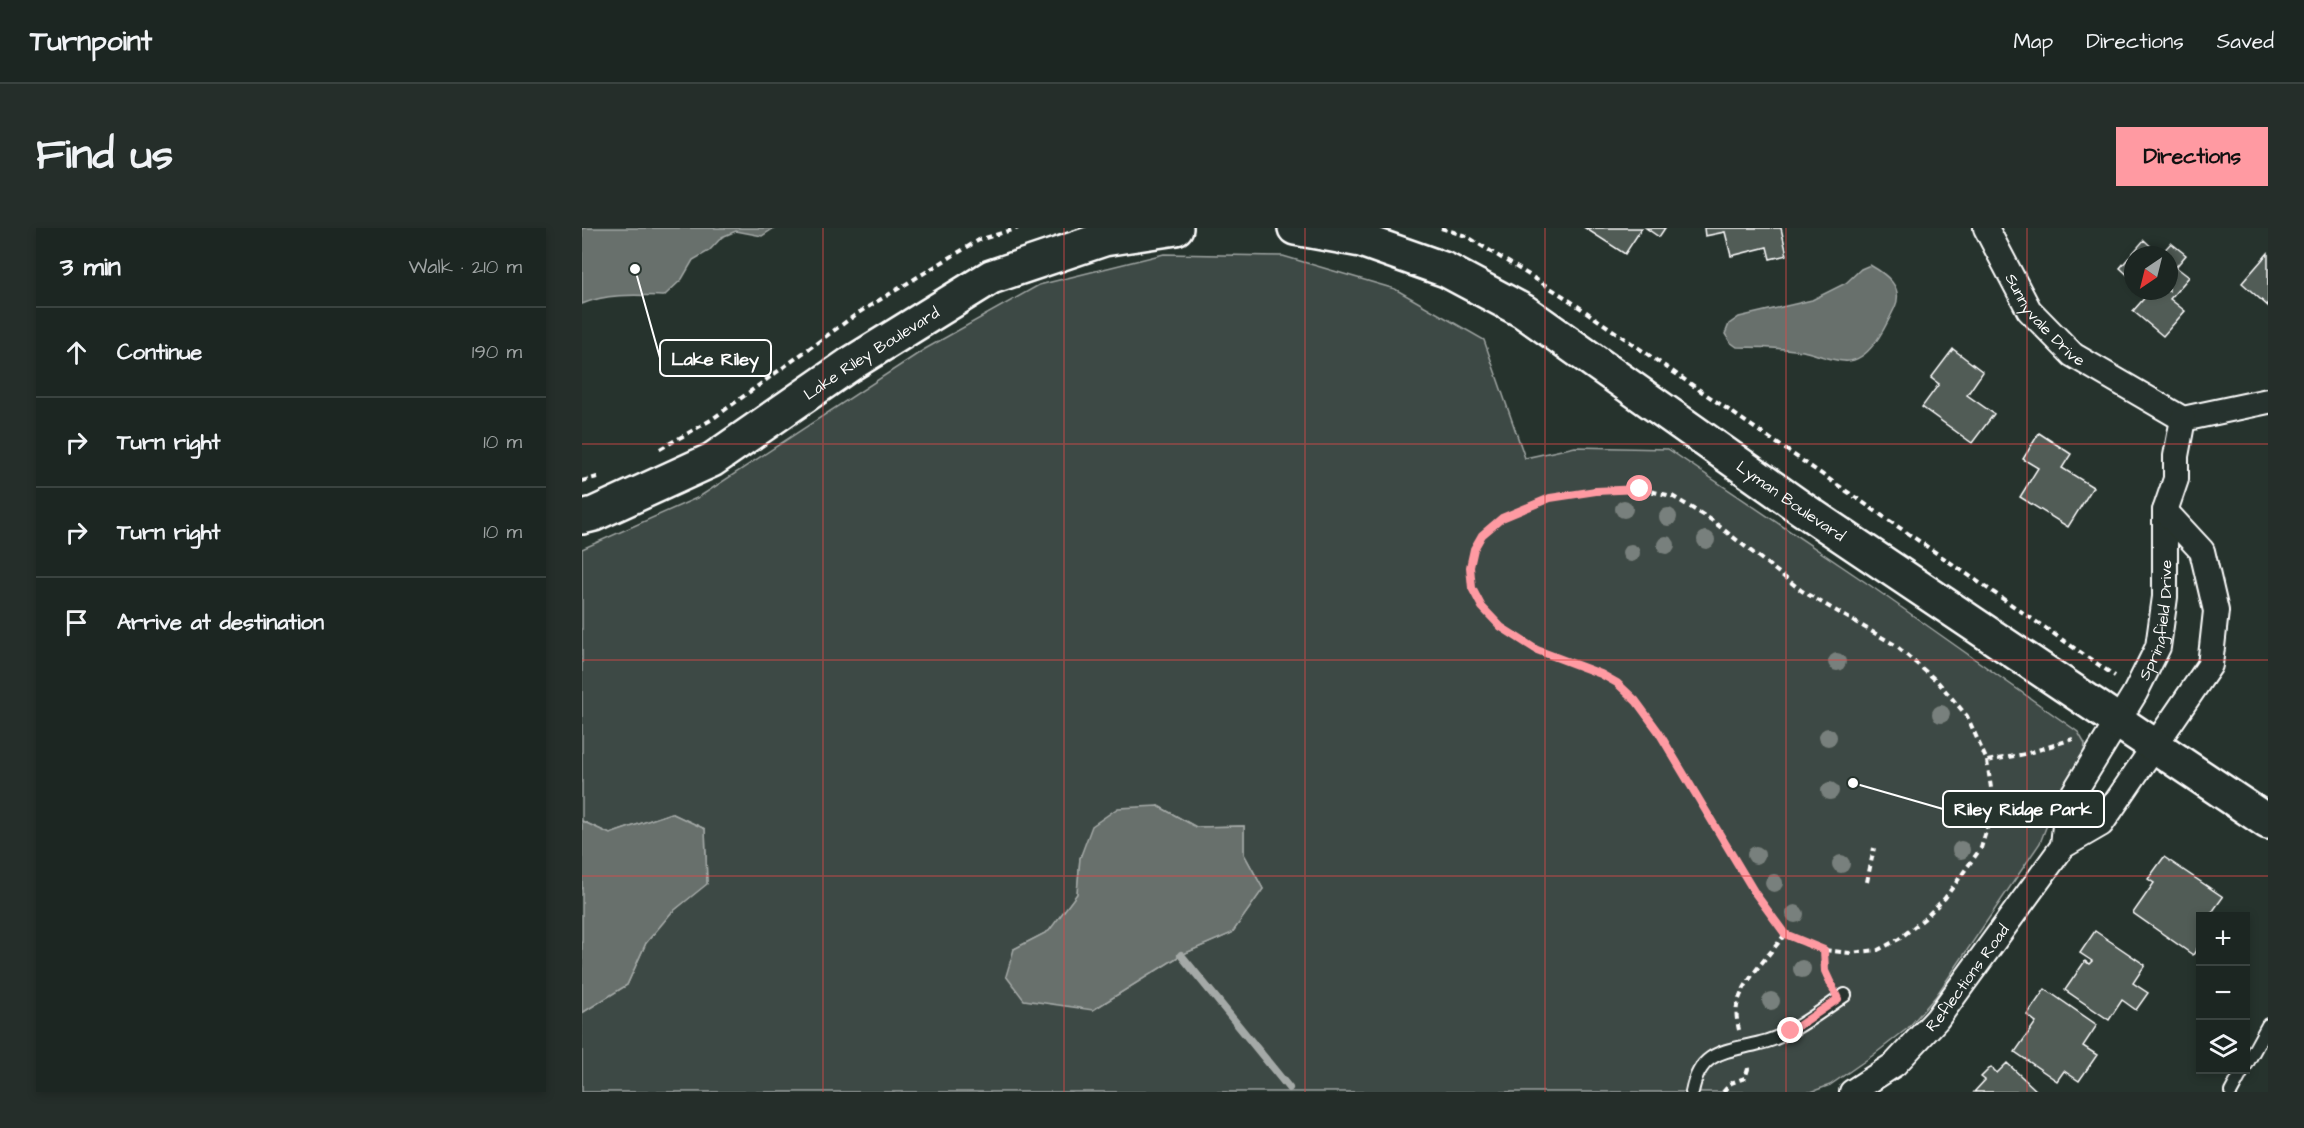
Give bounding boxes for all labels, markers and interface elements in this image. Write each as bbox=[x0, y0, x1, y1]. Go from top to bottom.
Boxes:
text: Turnpoint bbox=[30, 22, 152, 61]
text: Map bbox=[2013, 27, 2053, 56]
text: Directions bbox=[2086, 27, 2184, 56]
text: Saved bbox=[2217, 27, 2274, 56]
text: Find us bbox=[36, 127, 173, 185]
button: Directions bbox=[2116, 127, 2268, 186]
north arrow bbox=[2124, 246, 2178, 300]
text: 3 min bbox=[60, 249, 121, 285]
text: Walk · 210 m bbox=[409, 253, 522, 281]
street label: Sunnyvale Drive bbox=[2000, 270, 2089, 372]
street label: Lake Riley Boulevard bbox=[799, 302, 944, 405]
icon: ahead bbox=[60, 336, 93, 369]
text: Continue bbox=[117, 337, 202, 368]
text: 190 m bbox=[472, 338, 522, 366]
callout: Lake Riley bbox=[660, 340, 771, 376]
text: Lake Riley bbox=[671, 347, 759, 373]
icon: right bbox=[60, 426, 93, 459]
text: Turn right bbox=[117, 427, 220, 458]
text: 10 m bbox=[483, 428, 522, 456]
street label: Lyman Boulevard bbox=[1732, 456, 1850, 547]
route start bbox=[1626, 475, 1652, 501]
icon: right bbox=[60, 516, 93, 549]
text: Turn right bbox=[117, 517, 220, 548]
text: 10 m bbox=[483, 518, 522, 546]
street label: Springfield Drive bbox=[2133, 559, 2177, 684]
icon: arrive bbox=[60, 606, 93, 639]
text: Arrive at destination bbox=[117, 607, 324, 638]
callout: Riley Ridge Park bbox=[1943, 791, 2104, 827]
text: Riley Ridge Park bbox=[1954, 797, 2093, 823]
map controls bbox=[2196, 912, 2250, 1074]
button: + bbox=[2196, 912, 2250, 966]
street label: Reflections Road bbox=[1921, 920, 2014, 1037]
button: − bbox=[2196, 966, 2250, 1020]
route end bbox=[1777, 1017, 1803, 1043]
button: layers bbox=[2196, 1020, 2250, 1074]

